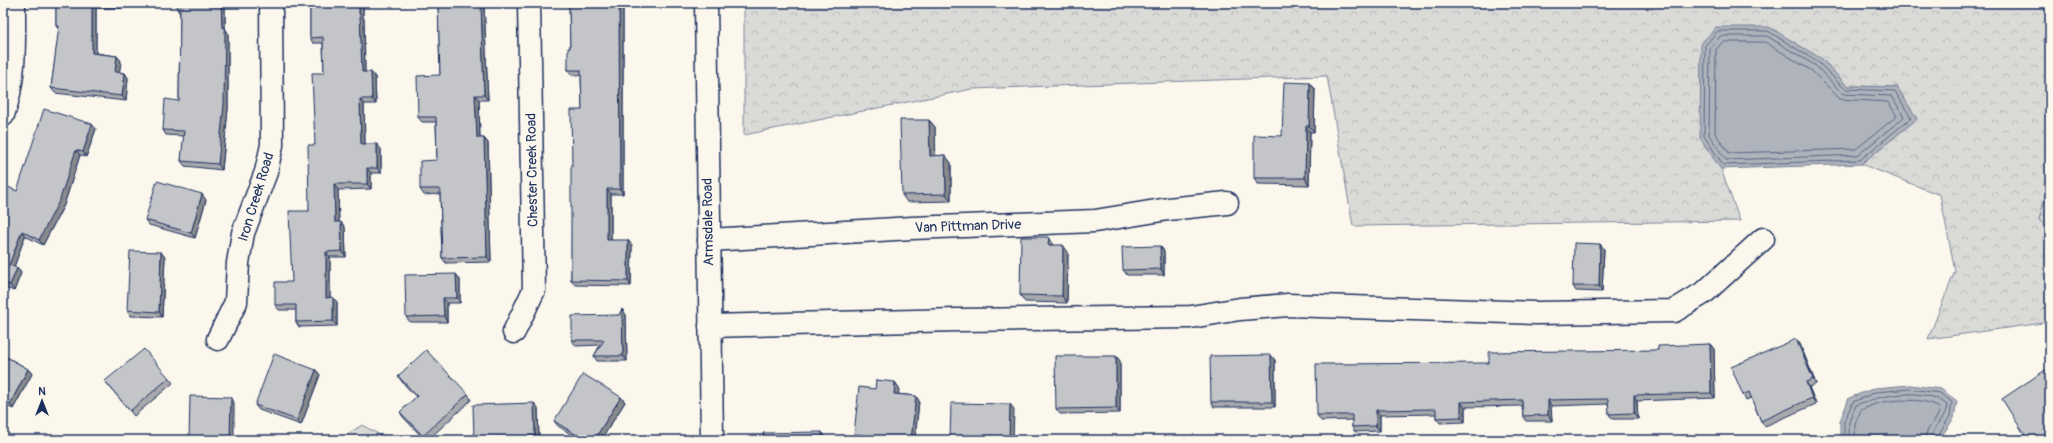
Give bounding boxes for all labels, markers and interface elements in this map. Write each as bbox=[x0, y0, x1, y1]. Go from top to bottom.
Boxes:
street label: Chester Creek Road bbox=[523, 113, 541, 227]
street label: Iron Creek Road bbox=[234, 150, 278, 243]
street label: Armsdale Road bbox=[699, 178, 717, 266]
street label: Van Pittman Drive bbox=[915, 216, 1022, 236]
north arrow bbox=[22, 381, 62, 421]
text: N bbox=[38, 385, 46, 398]

